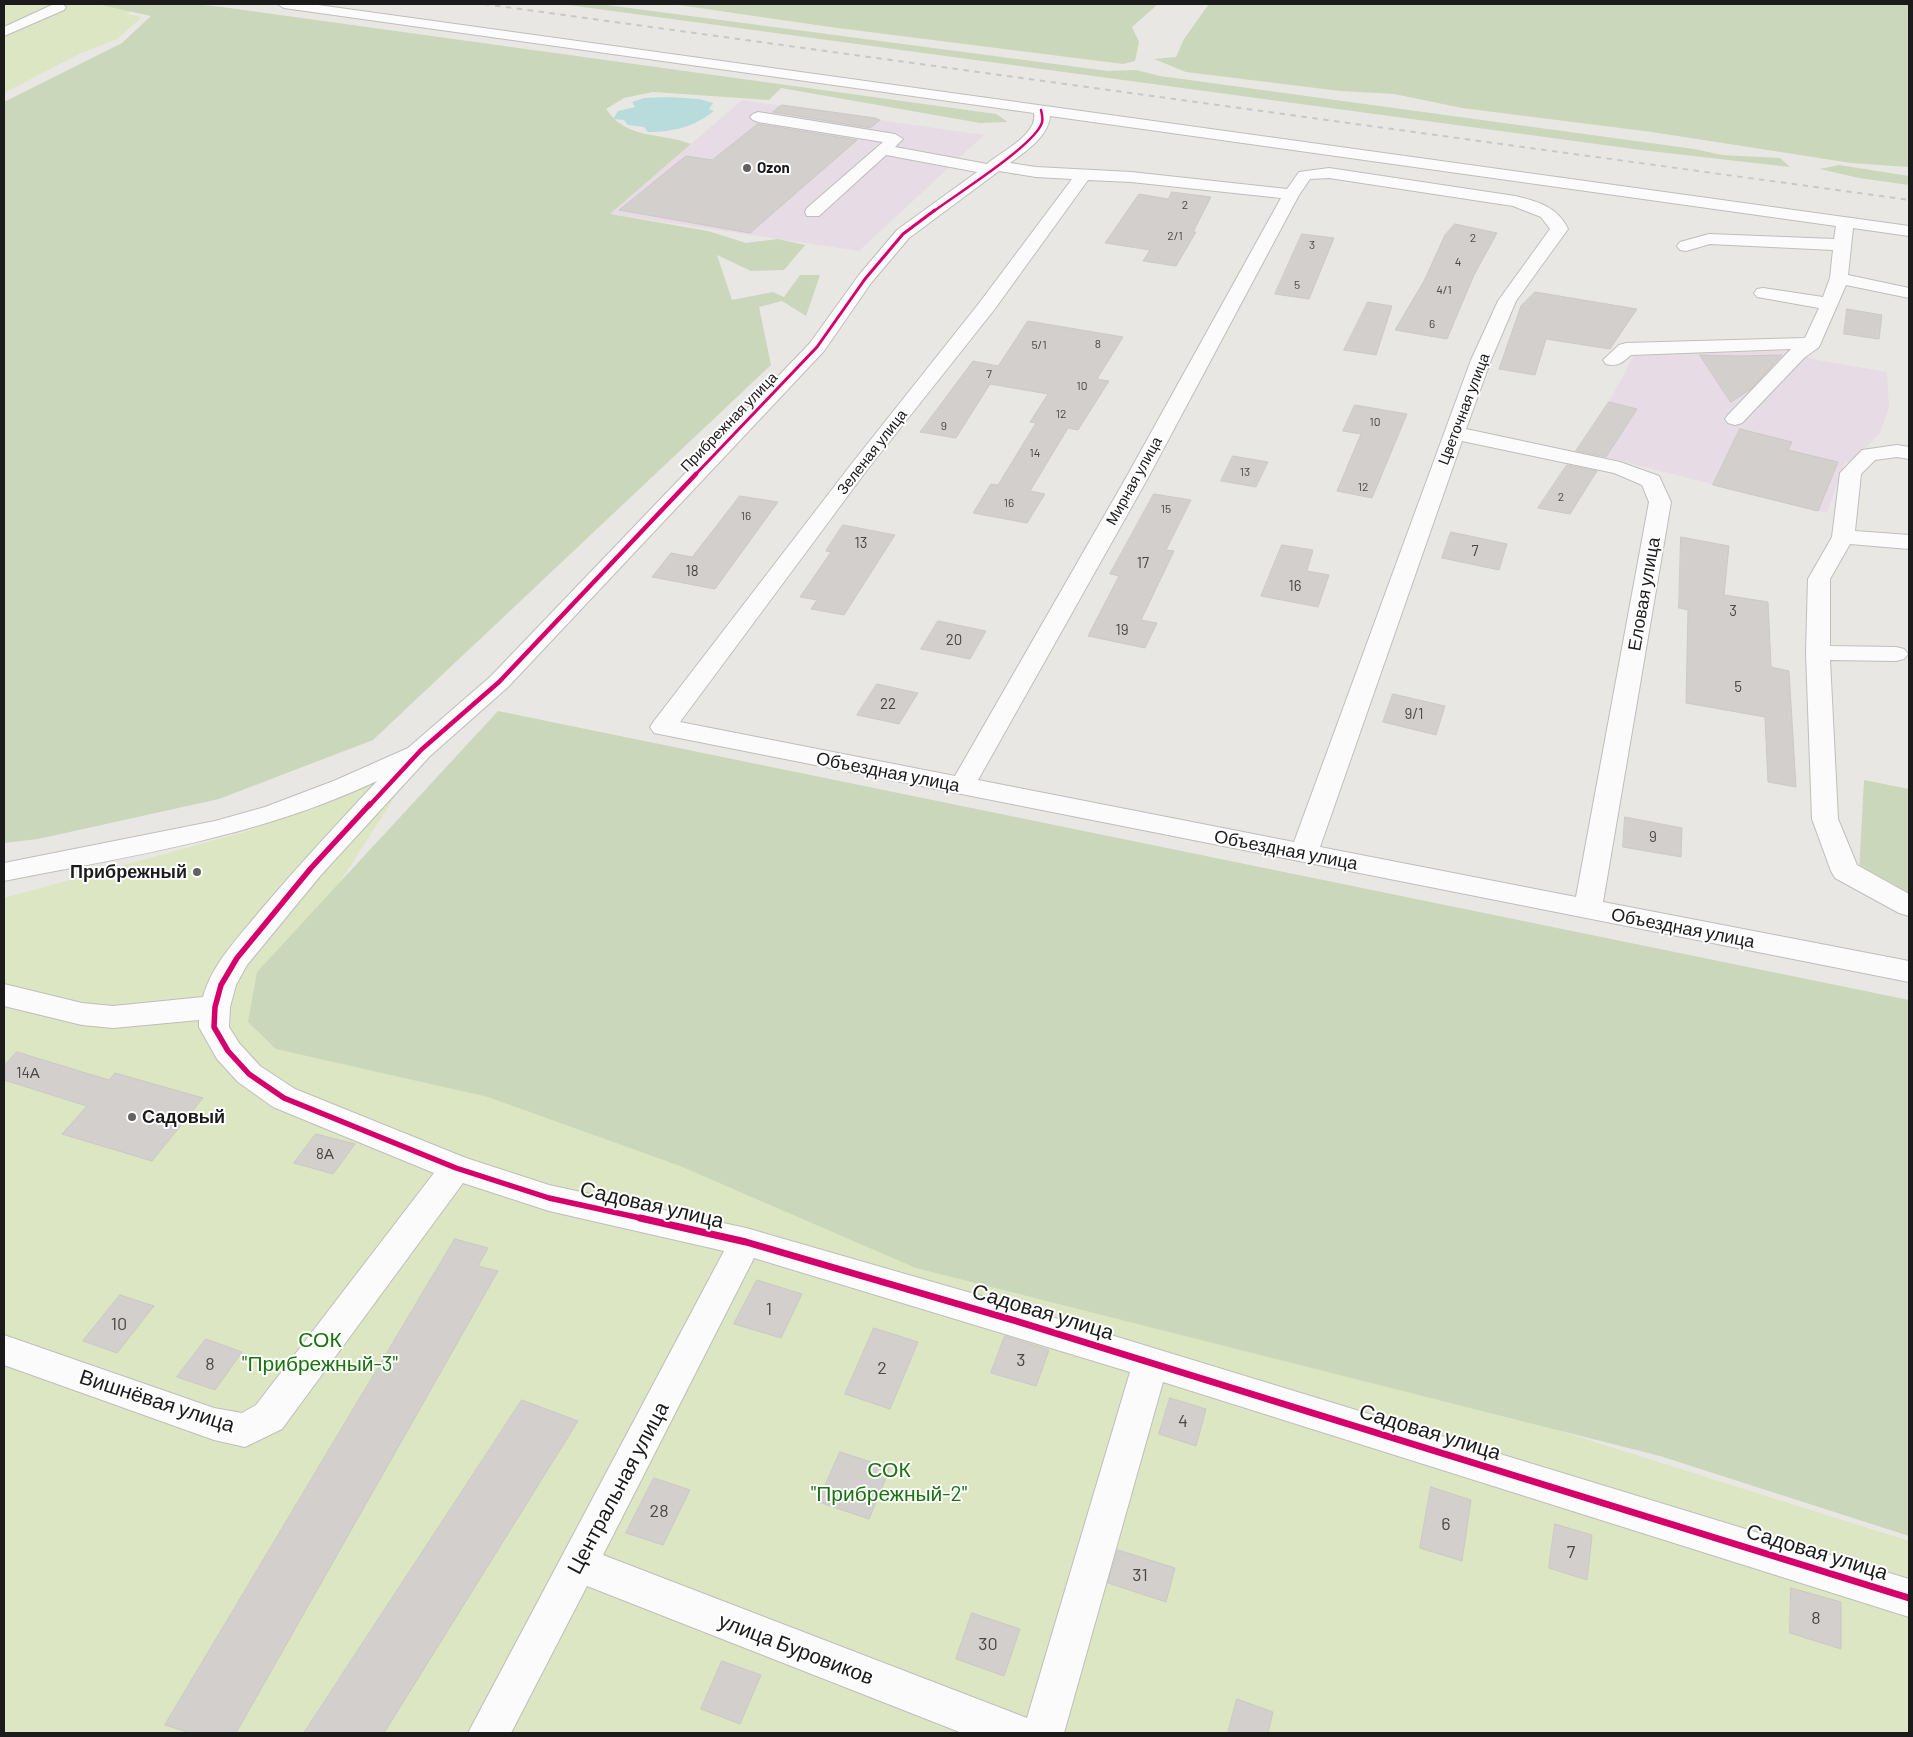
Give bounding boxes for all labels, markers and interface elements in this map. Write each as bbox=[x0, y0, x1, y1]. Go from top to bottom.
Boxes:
place label: Ozon bbox=[757, 159, 790, 177]
marker: Ozon bbox=[741, 162, 753, 174]
house number: 2 bbox=[1182, 198, 1188, 212]
house number: 2/1 bbox=[1167, 229, 1183, 243]
house number: 2 bbox=[1470, 231, 1476, 245]
house number: 3 bbox=[1309, 238, 1315, 252]
house number: 4 bbox=[1455, 255, 1461, 269]
house number: 5 bbox=[1294, 278, 1300, 292]
house number: 4/1 bbox=[1436, 283, 1452, 297]
house number: 6 bbox=[1429, 317, 1435, 331]
house number: 8 bbox=[1095, 337, 1101, 351]
house number: 5/1 bbox=[1031, 338, 1047, 352]
street label: Цветочная улица bbox=[1434, 351, 1494, 467]
house number: 7 bbox=[986, 367, 992, 381]
street label: Прибрежная улица bbox=[677, 368, 781, 476]
house number: 10 bbox=[1077, 379, 1087, 393]
street label: Зеленая улица bbox=[833, 406, 911, 498]
house number: 12 bbox=[1056, 407, 1066, 421]
house number: 10 bbox=[1370, 415, 1380, 429]
house number: 9 bbox=[941, 419, 947, 433]
street label: Мирная улица bbox=[1102, 434, 1166, 528]
house number: 14 bbox=[1030, 446, 1040, 460]
house number: 13 bbox=[1240, 465, 1250, 479]
house number: 12 bbox=[1358, 480, 1368, 494]
house number: 2 bbox=[1558, 490, 1564, 504]
house number: 16 bbox=[1004, 496, 1014, 510]
house number: 15 bbox=[1161, 502, 1171, 516]
house number: 16 bbox=[741, 509, 751, 523]
house number: 13 bbox=[855, 534, 867, 552]
street label: Еловая улица bbox=[1623, 536, 1665, 652]
house number: 7 bbox=[1471, 542, 1479, 560]
house number: 17 bbox=[1137, 554, 1149, 572]
house number: 18 bbox=[685, 562, 699, 580]
house number: 16 bbox=[1289, 577, 1301, 595]
house number: 3 bbox=[1729, 602, 1737, 620]
house number: 19 bbox=[1115, 621, 1129, 639]
house number: 20 bbox=[946, 631, 962, 649]
house number: 5 bbox=[1734, 678, 1742, 696]
house number: 22 bbox=[880, 695, 896, 713]
house number: 9/1 bbox=[1404, 705, 1424, 723]
street label: Объездная улица bbox=[814, 747, 962, 797]
street label: Объездная улица bbox=[1212, 825, 1360, 875]
house number: 9 bbox=[1649, 828, 1657, 846]
place label: Прибрежный bbox=[70, 861, 187, 883]
marker: Прибрежный bbox=[191, 866, 203, 878]
street label: Объездная улица bbox=[1609, 903, 1757, 953]
house number: 14А bbox=[16, 1064, 40, 1082]
place label: Садовый bbox=[142, 1106, 225, 1128]
marker: Садовый bbox=[126, 1111, 138, 1123]
house number: 8А bbox=[316, 1145, 334, 1163]
street label: Садовая улица bbox=[578, 1176, 726, 1234]
street label: Садовая улица bbox=[969, 1278, 1117, 1346]
house number: 1 bbox=[766, 1298, 772, 1320]
house number: 10 bbox=[111, 1313, 127, 1335]
park label: СОК "Прибрежный-3" bbox=[242, 1327, 398, 1377]
house number: 3 bbox=[1016, 1349, 1026, 1371]
house number: 8 bbox=[205, 1353, 215, 1375]
house number: 2 bbox=[877, 1357, 887, 1379]
street label: Вишнёвая улица bbox=[76, 1364, 238, 1438]
street label: Центральная улица bbox=[562, 1398, 674, 1578]
street label: Садовая улица bbox=[1356, 1398, 1504, 1466]
house number: 4 bbox=[1178, 1410, 1188, 1432]
park label: СОК "Прибрежный-2" bbox=[811, 1457, 967, 1507]
house number: 28 bbox=[649, 1500, 669, 1522]
house number: 6 bbox=[1441, 1513, 1451, 1535]
street label: Садовая улица bbox=[1743, 1518, 1891, 1586]
house number: 7 bbox=[1567, 1541, 1575, 1563]
house number: 31 bbox=[1132, 1564, 1148, 1586]
house number: 8 bbox=[1811, 1607, 1821, 1629]
street label: улица Буровиков bbox=[715, 1608, 877, 1690]
house number: 30 bbox=[978, 1633, 998, 1655]

